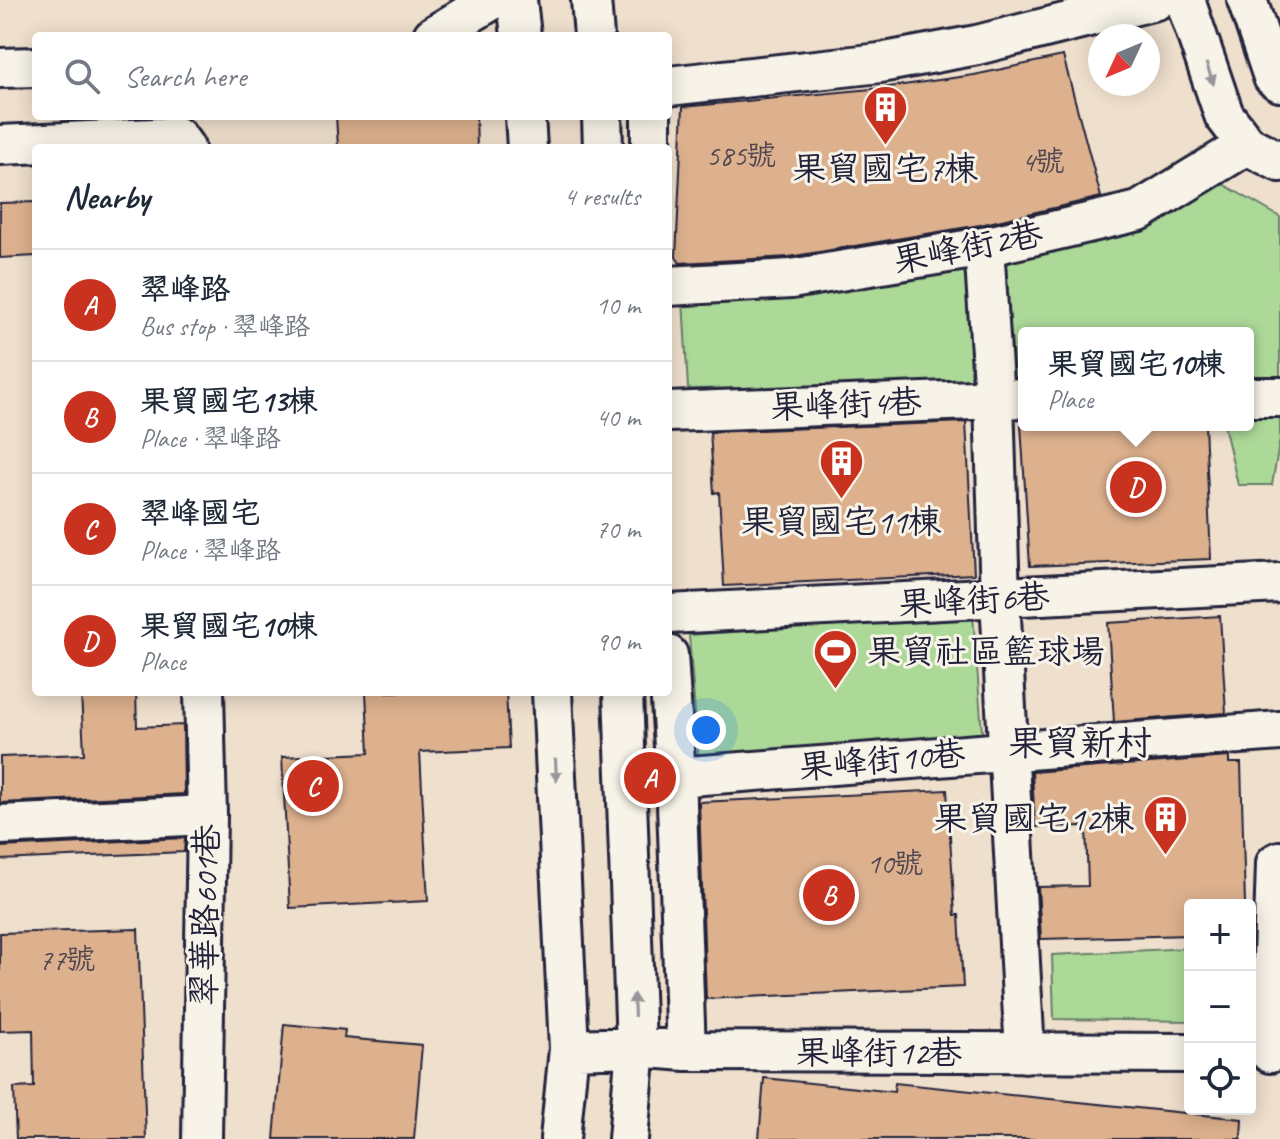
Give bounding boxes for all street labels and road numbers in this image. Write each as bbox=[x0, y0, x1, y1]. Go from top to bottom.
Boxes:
street label: 果峰街2巷 bbox=[890, 211, 1046, 283]
street label: 果峰街4巷 bbox=[770, 380, 922, 428]
street label: 果峰街6巷 bbox=[897, 575, 1051, 625]
street label: 果峰街10巷 bbox=[797, 731, 967, 789]
street label: 翠華路601巷 bbox=[182, 824, 228, 1006]
street label: 果峰街12巷 bbox=[796, 1031, 962, 1074]

